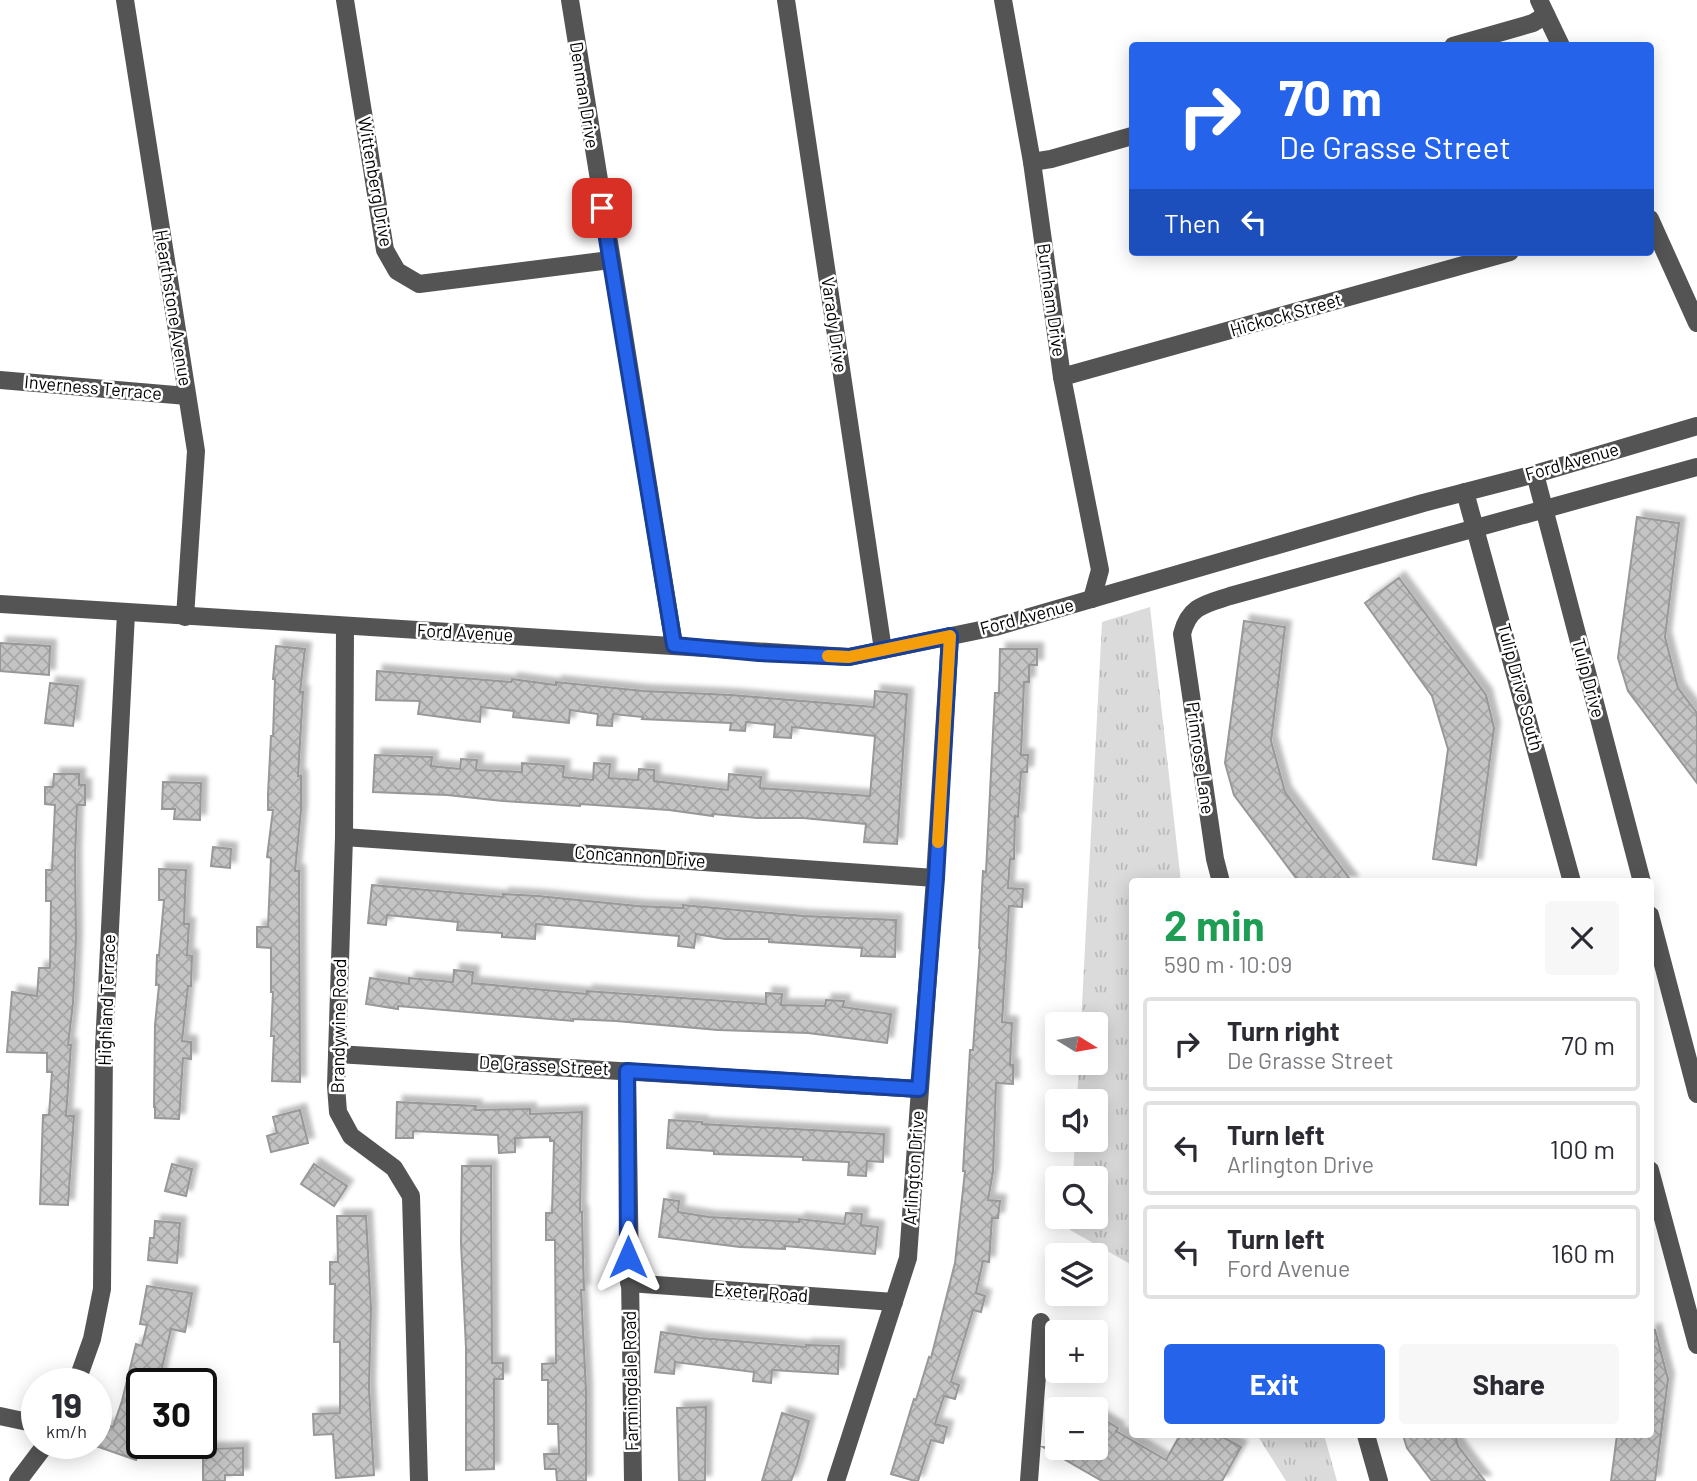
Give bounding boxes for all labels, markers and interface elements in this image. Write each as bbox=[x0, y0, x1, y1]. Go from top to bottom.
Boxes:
street label: Denman Drive bbox=[566, 40, 604, 150]
text: 70 m bbox=[1279, 67, 1382, 126]
icon: right bbox=[1164, 70, 1255, 161]
street label: Wittenberg Drive bbox=[354, 115, 398, 248]
text: De Grasse Street bbox=[1279, 127, 1511, 165]
pin bbox=[572, 178, 632, 238]
icon: arrive bbox=[583, 189, 621, 227]
icon: left bbox=[1235, 203, 1273, 241]
text: Then bbox=[1164, 207, 1221, 238]
street label: Hearthstone Avenue bbox=[151, 228, 197, 388]
street label: Burnham Drive bbox=[1033, 242, 1071, 358]
street label: Varady Drive bbox=[817, 276, 853, 374]
street label: Hickock Street bbox=[1227, 288, 1344, 341]
street label: Inverness Terrace bbox=[23, 370, 163, 404]
street label: Ford Avenue bbox=[1522, 437, 1621, 485]
street label: Ford Avenue bbox=[977, 593, 1076, 639]
street label: Ford Avenue bbox=[416, 618, 514, 646]
street label: Tulip Drive South bbox=[1493, 620, 1549, 753]
street label: Tulip Drive bbox=[1568, 636, 1610, 720]
street label: Primrose Lane bbox=[1182, 700, 1220, 816]
street label: Concannon Drive bbox=[574, 840, 706, 872]
text: 2 min bbox=[1164, 899, 1265, 949]
button: close bbox=[1545, 901, 1619, 975]
street label: Highland Terrace bbox=[93, 934, 119, 1066]
text: 590 m · 10:09 bbox=[1164, 950, 1292, 978]
street label: Brandywine Road bbox=[326, 958, 350, 1094]
north arrow bbox=[1045, 1012, 1108, 1074]
map controls bbox=[1045, 1012, 1108, 1460]
text: Turn right bbox=[1227, 1015, 1340, 1046]
icon: right bbox=[1168, 1025, 1206, 1063]
text: 70 m bbox=[1561, 1029, 1615, 1060]
text: De Grasse Street bbox=[1227, 1046, 1394, 1074]
street label: De Grasse Street bbox=[478, 1051, 610, 1079]
button: sound bbox=[1045, 1089, 1108, 1152]
street label: Arlington Drive bbox=[898, 1110, 928, 1226]
text: Turn left bbox=[1227, 1119, 1325, 1150]
icon: left bbox=[1168, 1129, 1206, 1167]
text: 100 m bbox=[1550, 1133, 1615, 1164]
text: Arlington Drive bbox=[1227, 1150, 1374, 1178]
button: search bbox=[1045, 1166, 1108, 1229]
position arrow bbox=[591, 1220, 665, 1294]
text: Turn left bbox=[1227, 1223, 1325, 1254]
icon: left bbox=[1168, 1233, 1206, 1271]
text: 160 m bbox=[1551, 1237, 1615, 1268]
button: layers bbox=[1045, 1243, 1108, 1306]
text: Ford Avenue bbox=[1227, 1254, 1350, 1282]
street label: Exeter Road bbox=[713, 1278, 809, 1306]
street label: Farmingdale Road bbox=[618, 1311, 642, 1451]
button: + bbox=[1045, 1320, 1108, 1383]
button: Exit bbox=[1164, 1344, 1385, 1424]
button: Share bbox=[1399, 1344, 1619, 1424]
speed limit sign: 30 bbox=[126, 1368, 217, 1459]
text: 19 bbox=[51, 1383, 82, 1425]
button: − bbox=[1045, 1397, 1108, 1460]
text: km/h bbox=[46, 1420, 87, 1442]

